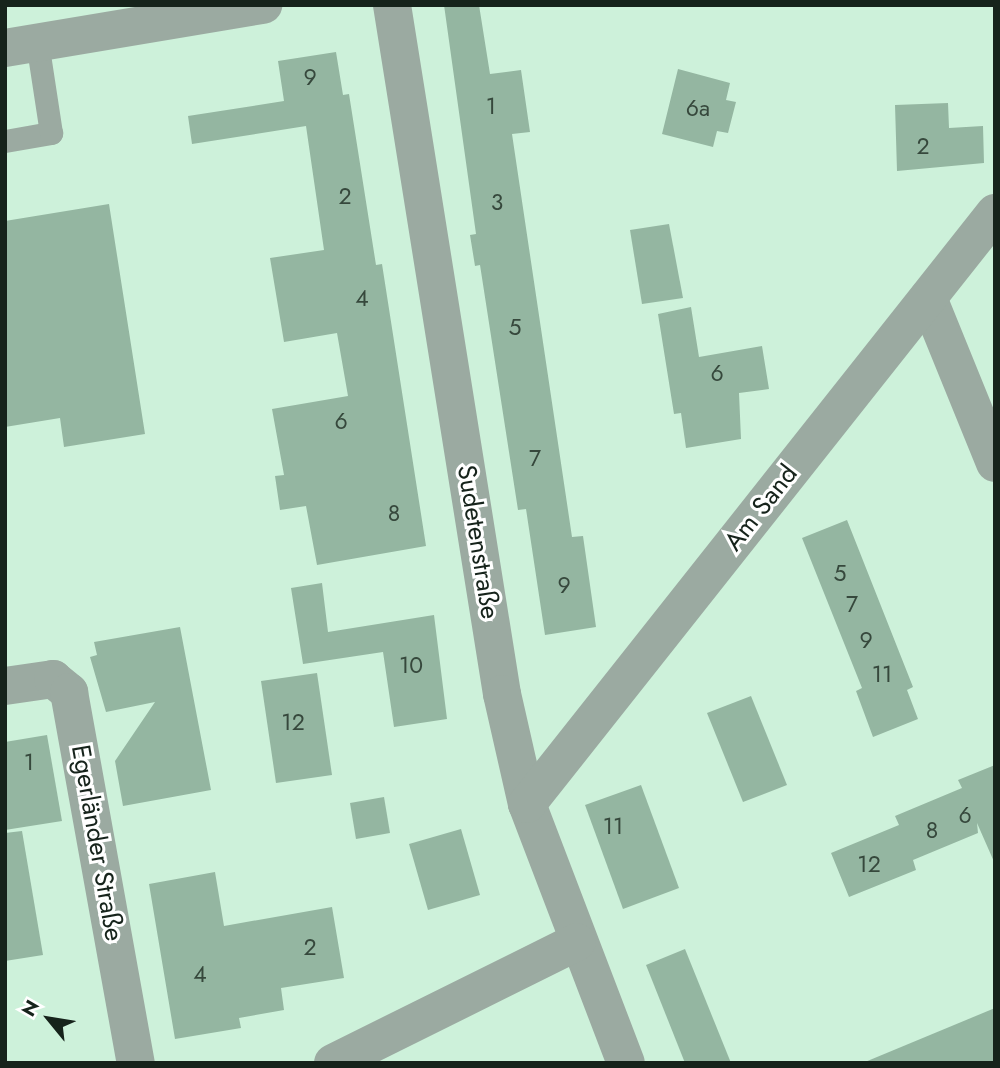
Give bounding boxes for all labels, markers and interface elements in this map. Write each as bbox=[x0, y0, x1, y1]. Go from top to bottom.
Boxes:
house number: 9 bbox=[303, 63, 317, 91]
house number: 1 bbox=[486, 92, 496, 120]
house number: 6a bbox=[686, 94, 710, 122]
house number: 2 bbox=[916, 132, 930, 160]
house number: 2 bbox=[338, 182, 352, 210]
house number: 3 bbox=[491, 188, 503, 216]
house number: 4 bbox=[355, 284, 369, 312]
house number: 5 bbox=[509, 313, 521, 341]
house number: 6 bbox=[710, 359, 724, 387]
house number: 6 bbox=[334, 407, 348, 435]
house number: 7 bbox=[529, 444, 541, 472]
street label: Am Sand bbox=[718, 459, 804, 557]
street label: Sudetenstraße bbox=[450, 463, 506, 621]
house number: 8 bbox=[388, 499, 400, 527]
house number: 5 bbox=[834, 559, 846, 587]
house number: 9 bbox=[557, 571, 571, 599]
house number: 7 bbox=[846, 590, 858, 618]
house number: 9 bbox=[859, 626, 873, 654]
house number: 10 bbox=[399, 651, 423, 679]
house number: 11 bbox=[872, 660, 892, 688]
house number: 12 bbox=[281, 708, 305, 736]
street label: Egerländer Straße bbox=[64, 743, 130, 943]
house number: 1 bbox=[24, 748, 34, 776]
house number: 6 bbox=[958, 801, 972, 829]
house number: 11 bbox=[603, 812, 623, 840]
house number: 8 bbox=[926, 816, 938, 844]
house number: 12 bbox=[857, 850, 881, 878]
house number: 2 bbox=[303, 933, 317, 961]
house number: 4 bbox=[193, 960, 207, 988]
north arrow bbox=[14, 984, 84, 1054]
text: N bbox=[15, 995, 46, 1022]

